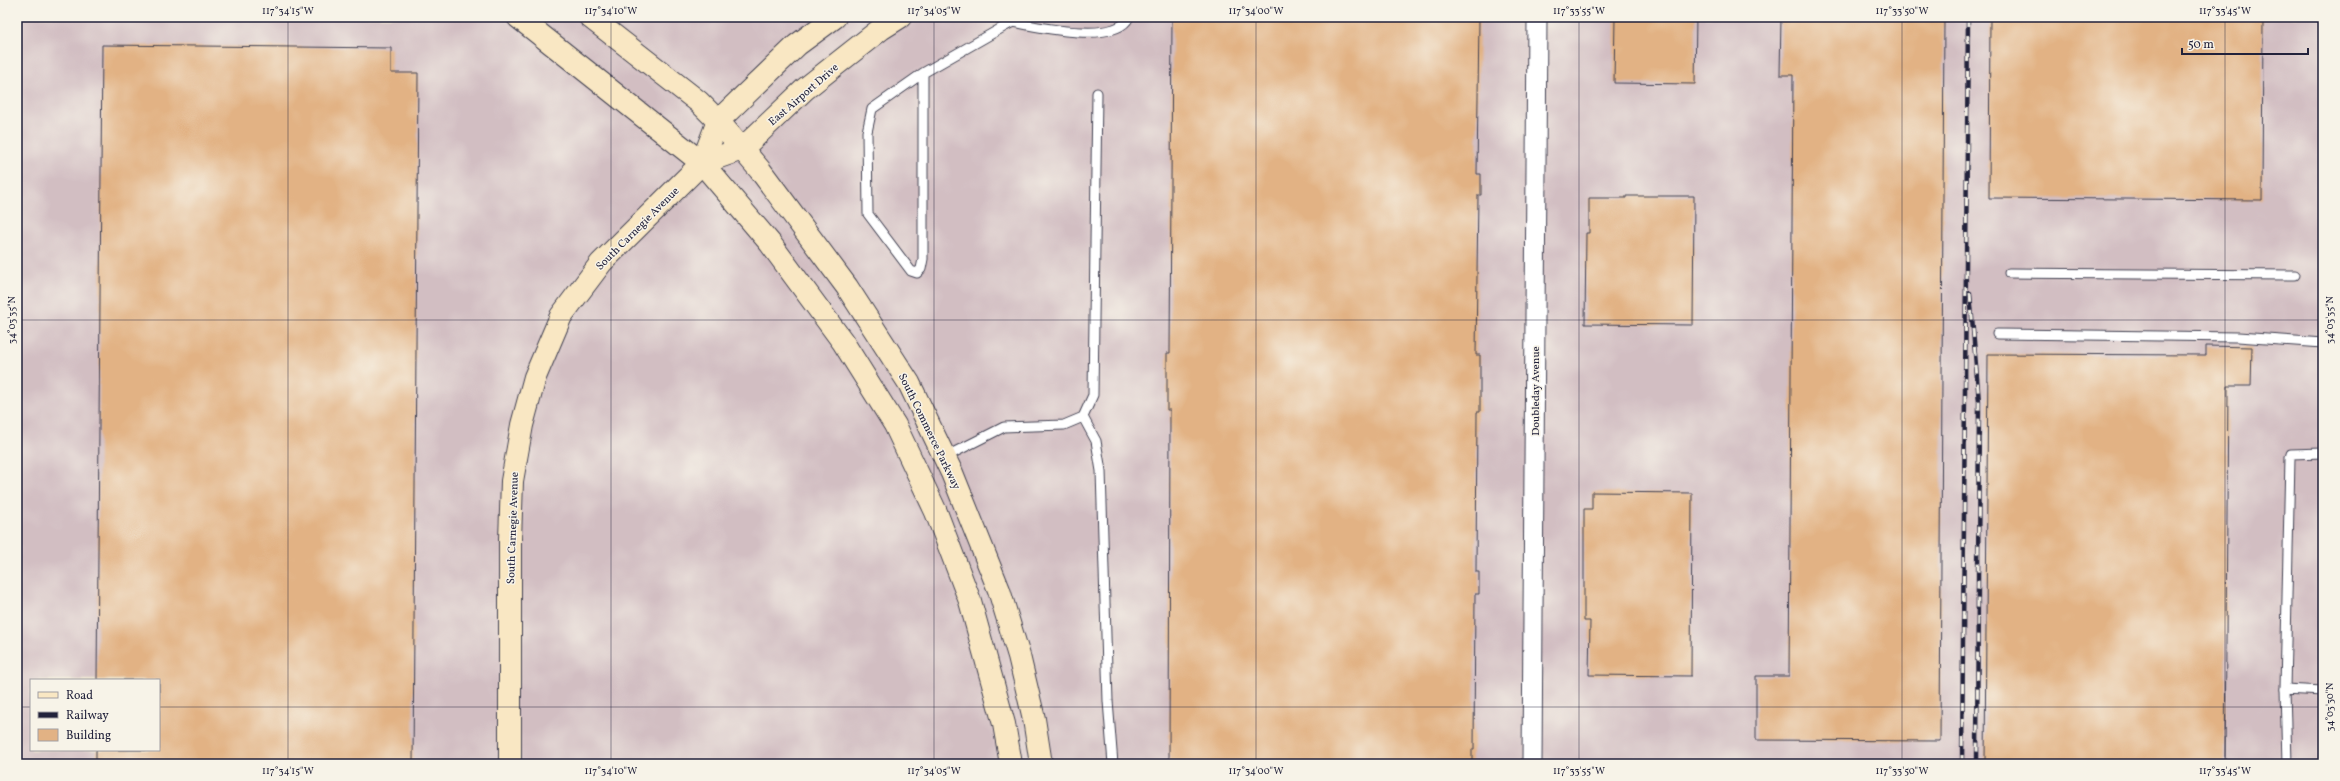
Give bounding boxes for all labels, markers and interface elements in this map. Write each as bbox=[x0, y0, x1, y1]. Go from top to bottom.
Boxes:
text: 117°34'15"W bbox=[262, 4, 314, 18]
text: 117°34'10"W bbox=[585, 4, 637, 18]
text: 117°34'05"W bbox=[907, 4, 961, 18]
text: 117°34'00"W bbox=[1229, 4, 1283, 18]
text: 117°33'55"W bbox=[1553, 4, 1605, 18]
text: 117°33'50"W bbox=[1876, 4, 1928, 18]
text: 117°33'45"W bbox=[2199, 4, 2251, 18]
scale bar bbox=[2182, 30, 2308, 56]
text: 50 m bbox=[2188, 37, 2214, 53]
street label: East Airport Drive bbox=[766, 61, 842, 130]
street label: South Carnegie Avenue bbox=[593, 184, 683, 274]
text: 34°03'35"N bbox=[5, 295, 19, 344]
text: 34°03'35"N bbox=[2323, 295, 2337, 344]
street label: Doubleday Avenue bbox=[1529, 346, 1544, 436]
street label: South Commerce Parkway bbox=[894, 371, 963, 492]
street label: South Carnegie Avenue bbox=[504, 472, 523, 584]
legend bbox=[30, 679, 160, 751]
text: 34°03'30"N bbox=[2323, 682, 2337, 731]
text: Road bbox=[66, 688, 93, 704]
text: Railway bbox=[66, 708, 109, 724]
text: Building bbox=[66, 728, 111, 744]
text: 117°34'15"W bbox=[262, 764, 314, 778]
text: 117°34'10"W bbox=[585, 764, 637, 778]
text: 117°34'05"W bbox=[907, 764, 961, 778]
text: 117°34'00"W bbox=[1229, 764, 1283, 778]
text: 117°33'55"W bbox=[1553, 764, 1605, 778]
text: 117°33'50"W bbox=[1876, 764, 1928, 778]
text: 117°33'45"W bbox=[2199, 764, 2251, 778]

